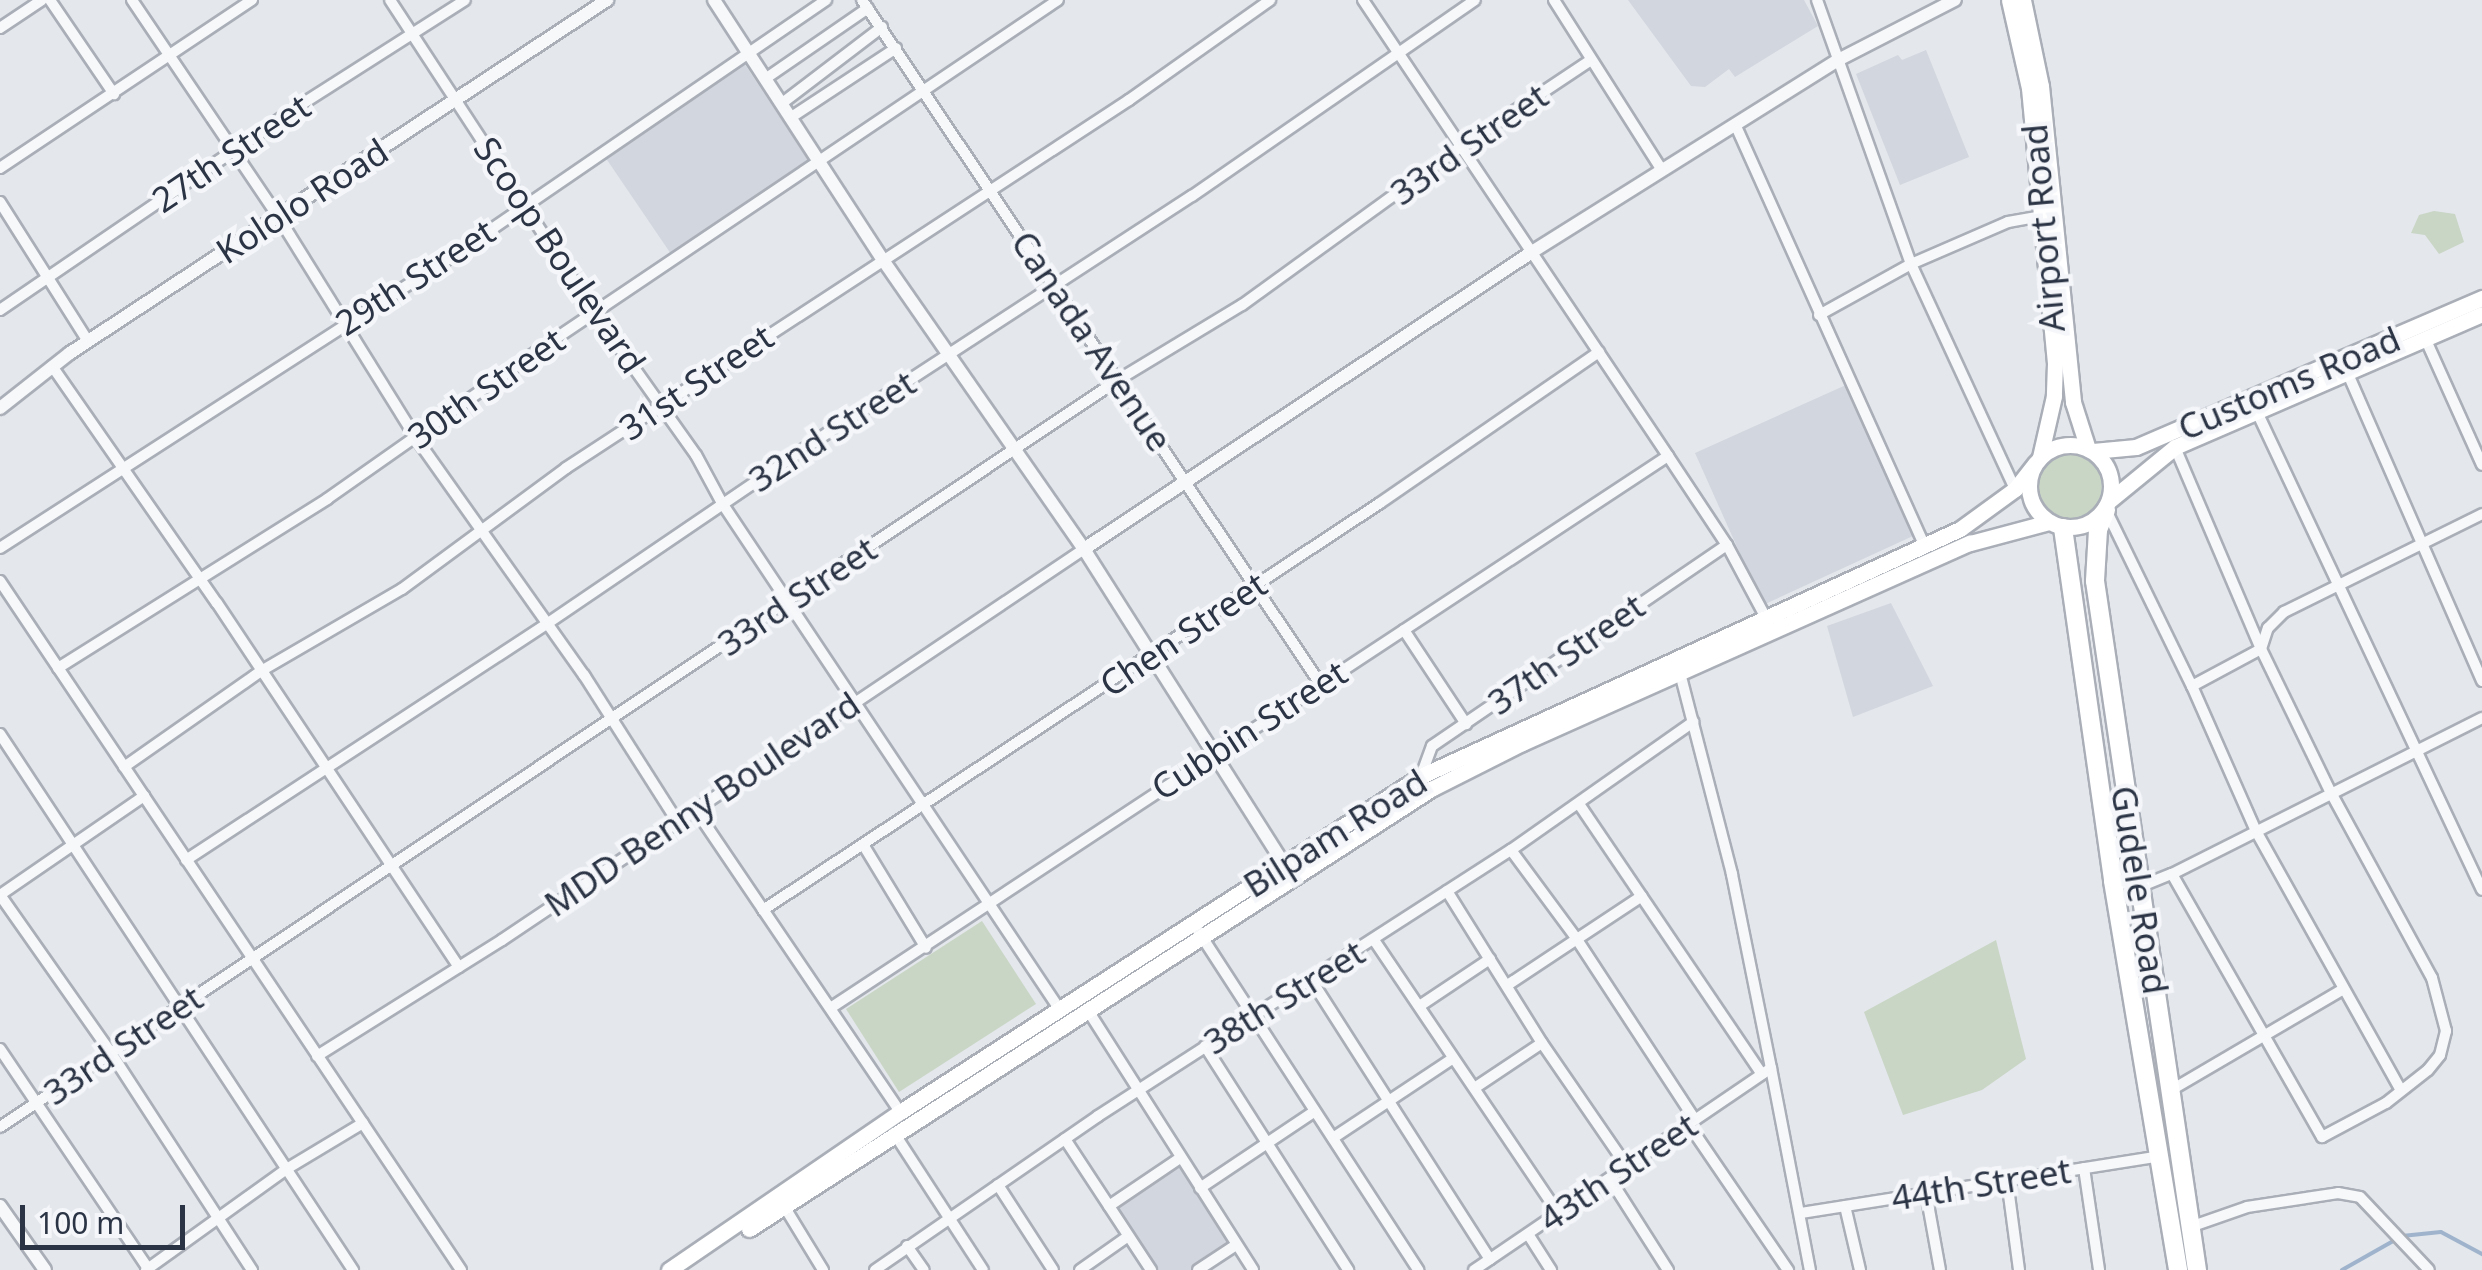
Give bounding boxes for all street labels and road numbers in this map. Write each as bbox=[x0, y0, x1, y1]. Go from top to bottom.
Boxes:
street label: 33rd Street bbox=[1382, 75, 1556, 213]
street label: 27th Street bbox=[144, 85, 318, 221]
street label: Airport Road bbox=[2013, 122, 2073, 334]
street label: Scoop Boulevard bbox=[466, 129, 654, 381]
street label: Kololo Road bbox=[208, 130, 396, 272]
street label: 29th Street bbox=[328, 210, 502, 344]
street label: Canada Avenue bbox=[1003, 223, 1181, 459]
street label: 31st Street bbox=[611, 315, 781, 449]
street label: Customs Road bbox=[2172, 317, 2406, 449]
street label: 30th Street bbox=[400, 319, 572, 457]
street label: 32nd Street bbox=[741, 362, 923, 500]
street label: 33rd Street bbox=[710, 528, 884, 664]
street label: Chen Street bbox=[1092, 563, 1274, 705]
street label: 37th Street bbox=[1480, 585, 1652, 723]
street label: Cubbin Street bbox=[1144, 651, 1354, 809]
street label: MDD Benny Boulevard bbox=[536, 683, 868, 925]
street label: Bilpam Road bbox=[1236, 760, 1434, 906]
street label: Gudele Road bbox=[2103, 783, 2177, 997]
street label: 38th Street bbox=[1196, 931, 1372, 1063]
street label: 33rd Street bbox=[36, 977, 210, 1113]
street label: 43th Street bbox=[1531, 1104, 1705, 1240]
street label: 44th Street bbox=[1888, 1149, 2074, 1219]

